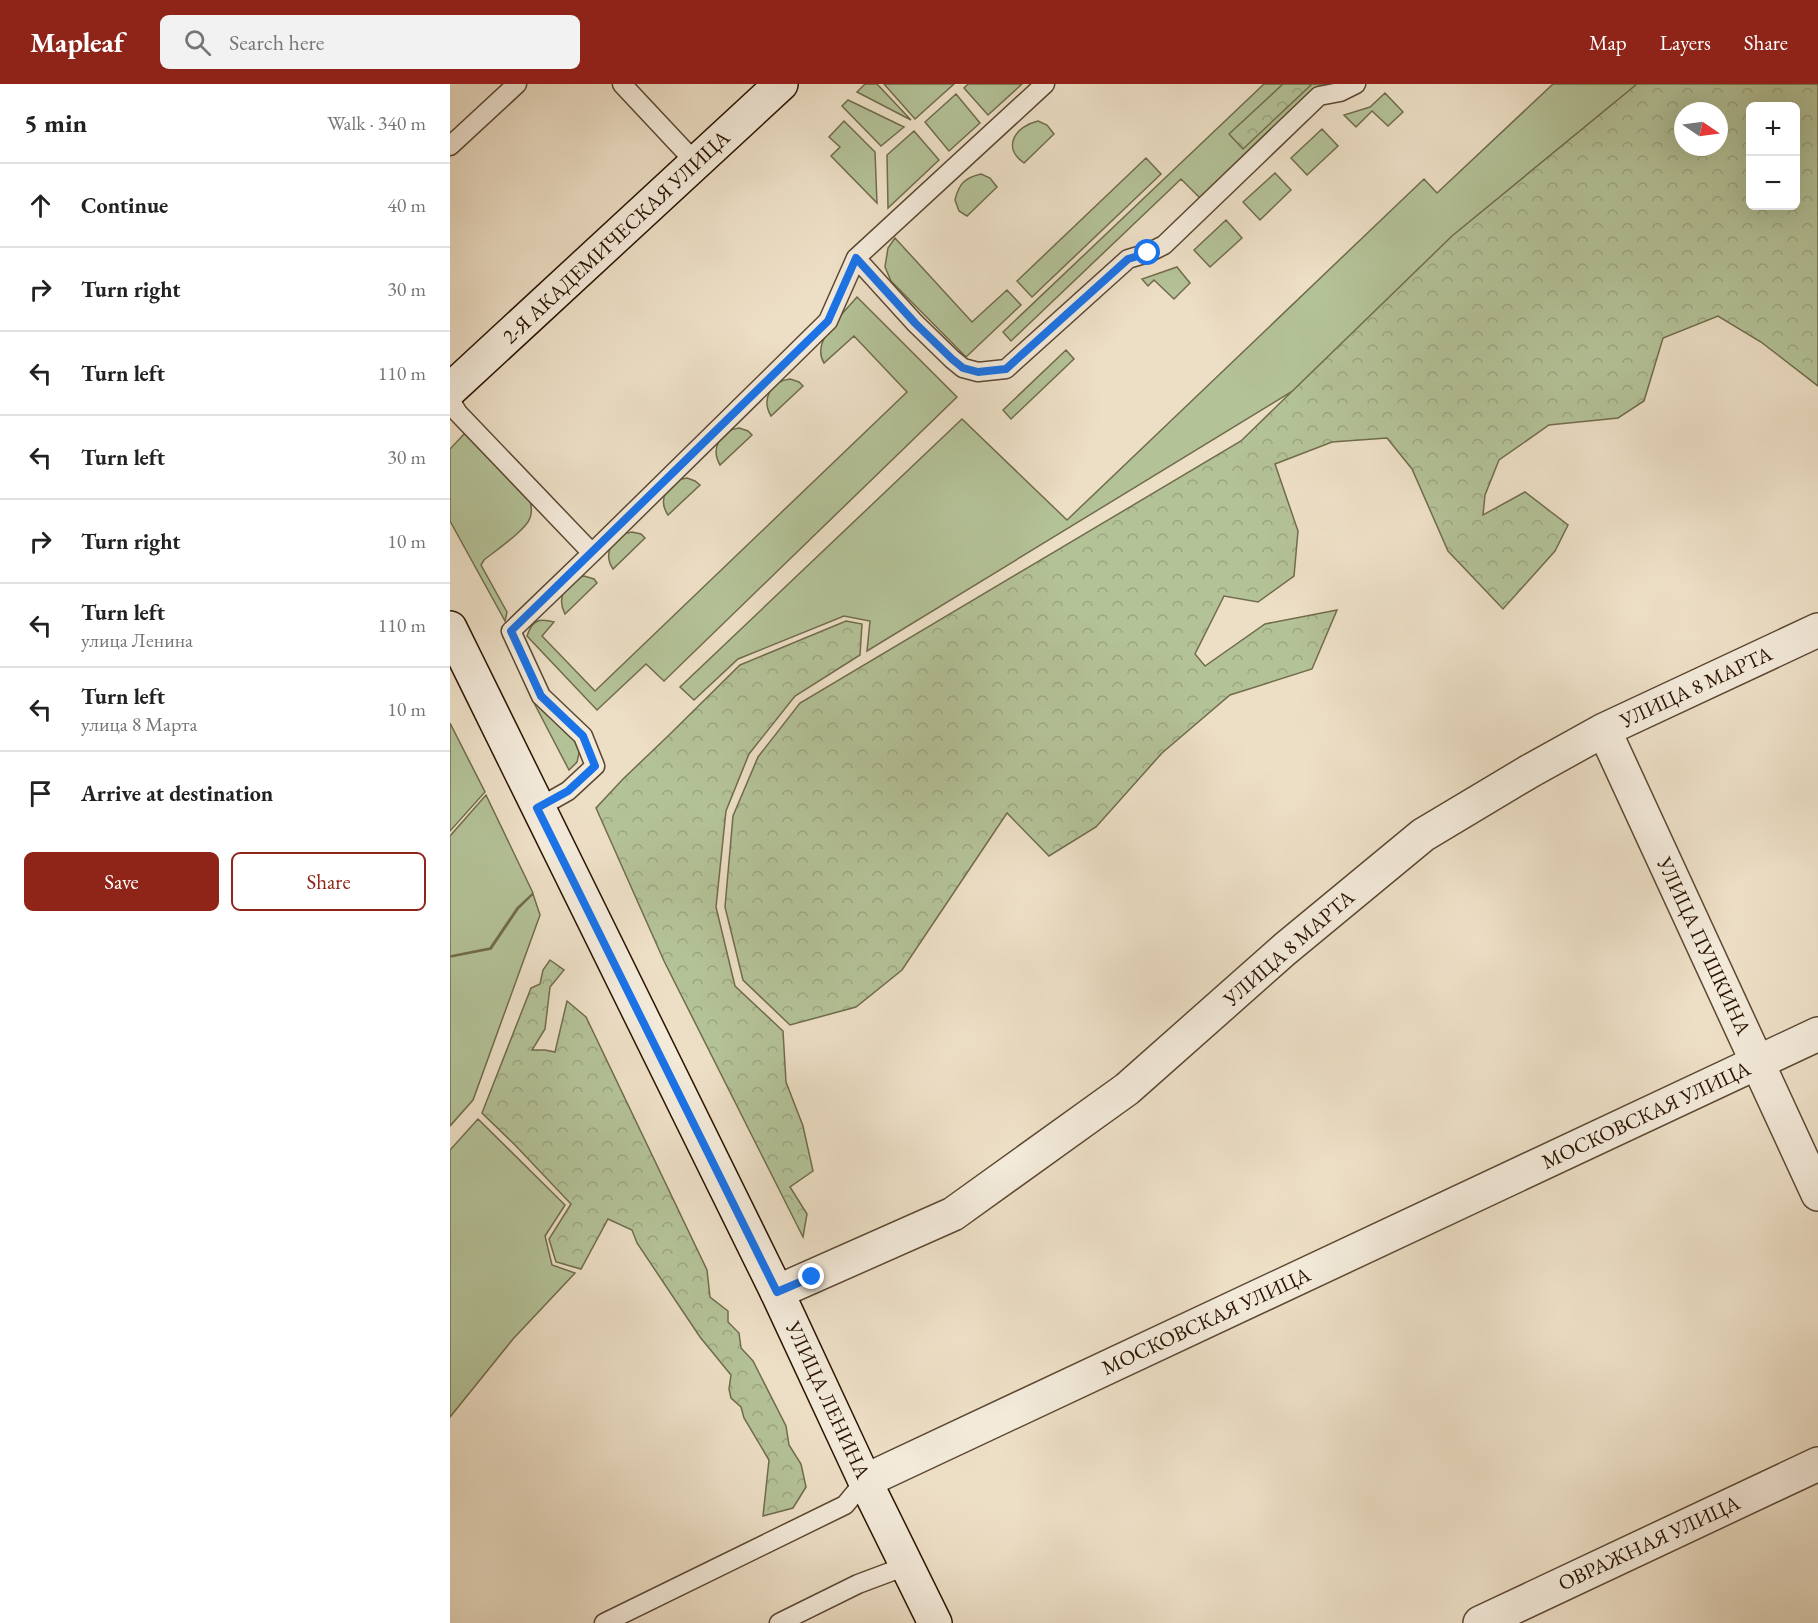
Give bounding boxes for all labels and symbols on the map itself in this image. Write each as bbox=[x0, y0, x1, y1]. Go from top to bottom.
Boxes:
north arrow bbox=[1674, 102, 1728, 156]
street label: 2-Я АКАДЕМИЧЕСКАЯ УЛИЦА bbox=[496, 124, 736, 349]
route start bbox=[1134, 239, 1160, 265]
street label: УЛИЦА 8 МАРТА bbox=[1614, 639, 1777, 734]
street label: УЛИЦА ПУШКИНА bbox=[1651, 851, 1758, 1040]
street label: УЛИЦА 8 МАРТА bbox=[1217, 883, 1360, 1013]
street label: МОСКОВСКАЯ УЛИЦА bbox=[1537, 1054, 1755, 1175]
street label: МОСКОВСКАЯ УЛИЦА bbox=[1097, 1260, 1315, 1381]
route end bbox=[798, 1263, 824, 1289]
street label: УЛИЦА ЛЕНИНА bbox=[780, 1316, 877, 1483]
street label: ОВРАЖНАЯ УЛИЦА bbox=[1554, 1488, 1744, 1597]

